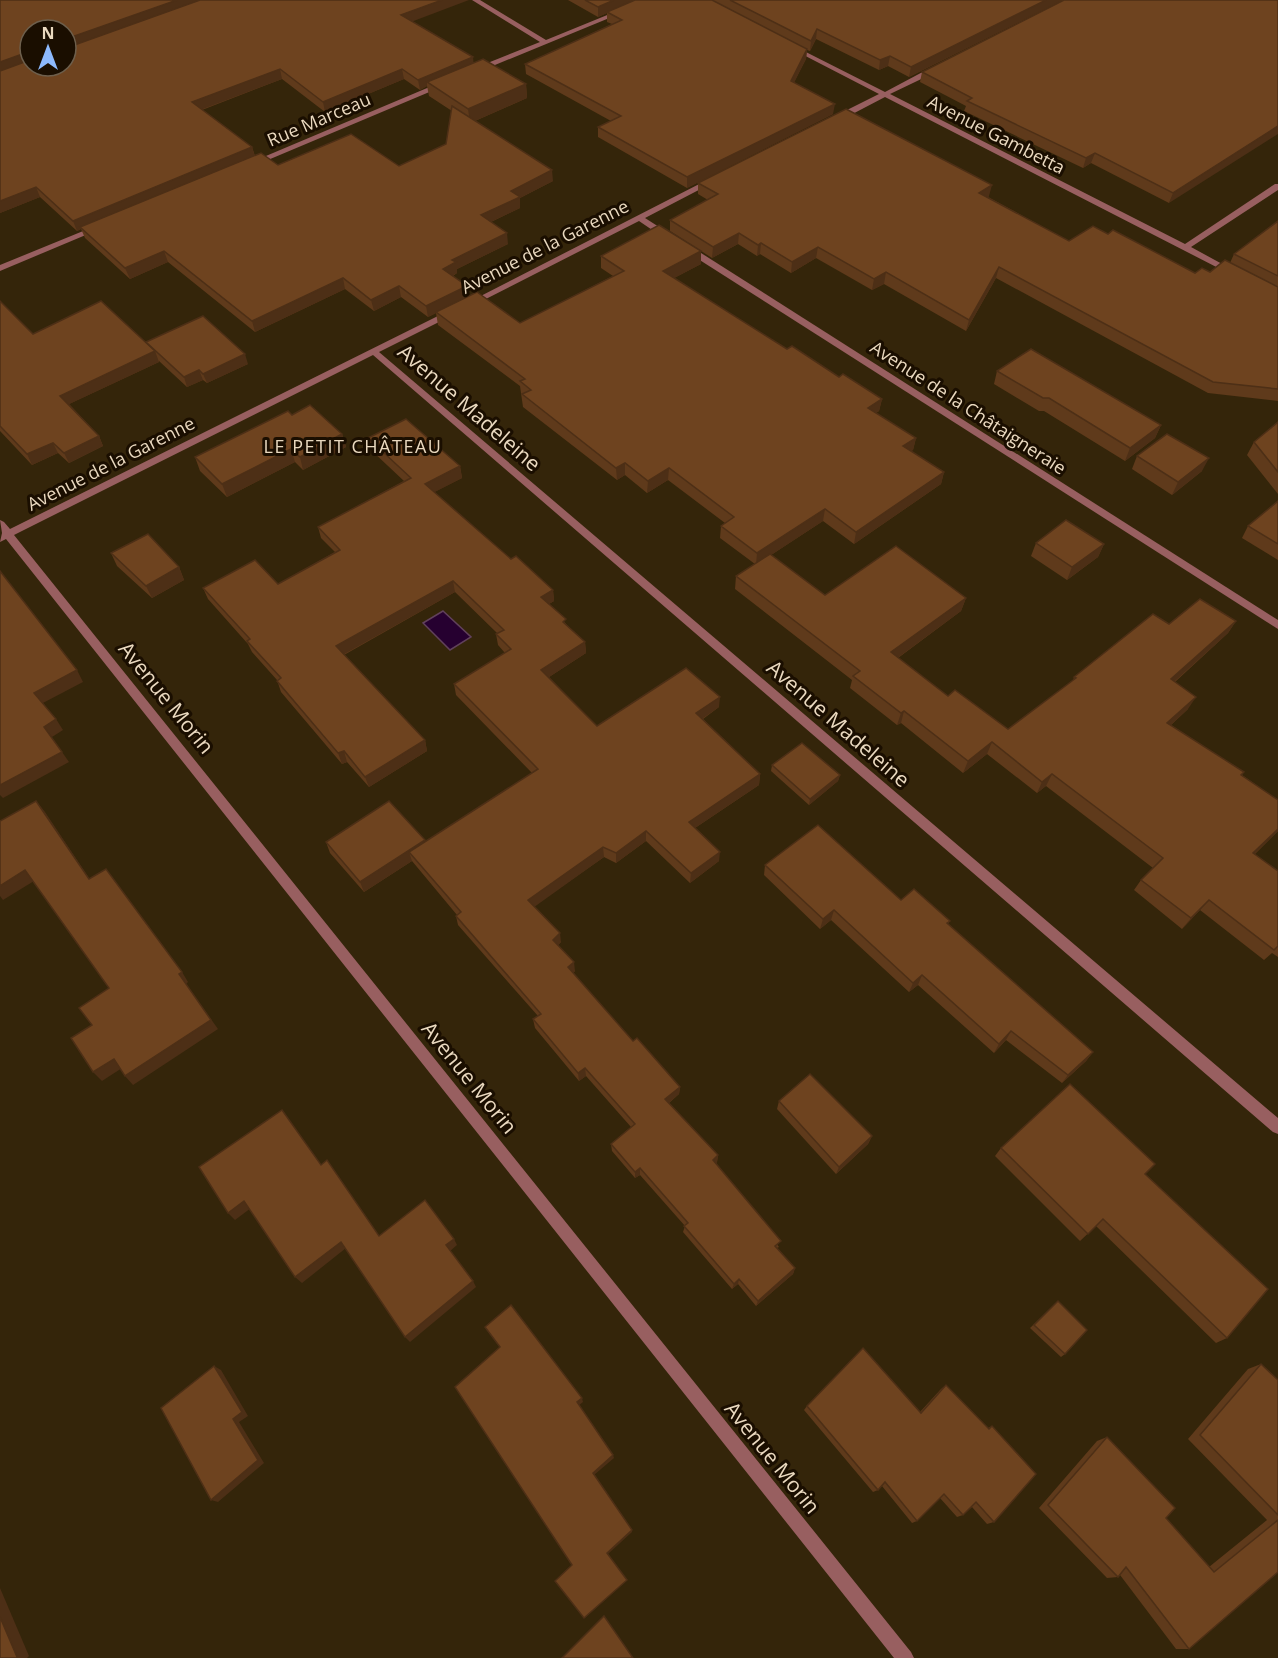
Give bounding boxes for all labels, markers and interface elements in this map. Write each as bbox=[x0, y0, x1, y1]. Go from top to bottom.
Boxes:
north arrow bbox=[18, 18, 78, 78]
text: N bbox=[41, 22, 55, 44]
street label: Rue Marceau bbox=[263, 86, 374, 152]
street label: Avenue Gambetta bbox=[924, 89, 1069, 179]
street label: Avenue de la Garenne bbox=[457, 193, 632, 299]
street label: Avenue de la Châtaigneraie bbox=[866, 335, 1071, 479]
street label: Avenue Madeleine bbox=[392, 337, 547, 477]
street label: Avenue de la Garenne bbox=[23, 410, 198, 516]
district label: LE PETIT CHÂTEAU bbox=[264, 434, 442, 458]
street label: Avenue Morin bbox=[113, 635, 221, 759]
street label: Avenue Madeleine bbox=[761, 653, 916, 793]
street label: Avenue Morin bbox=[416, 1015, 524, 1139]
street label: Avenue Morin bbox=[719, 1395, 827, 1519]

